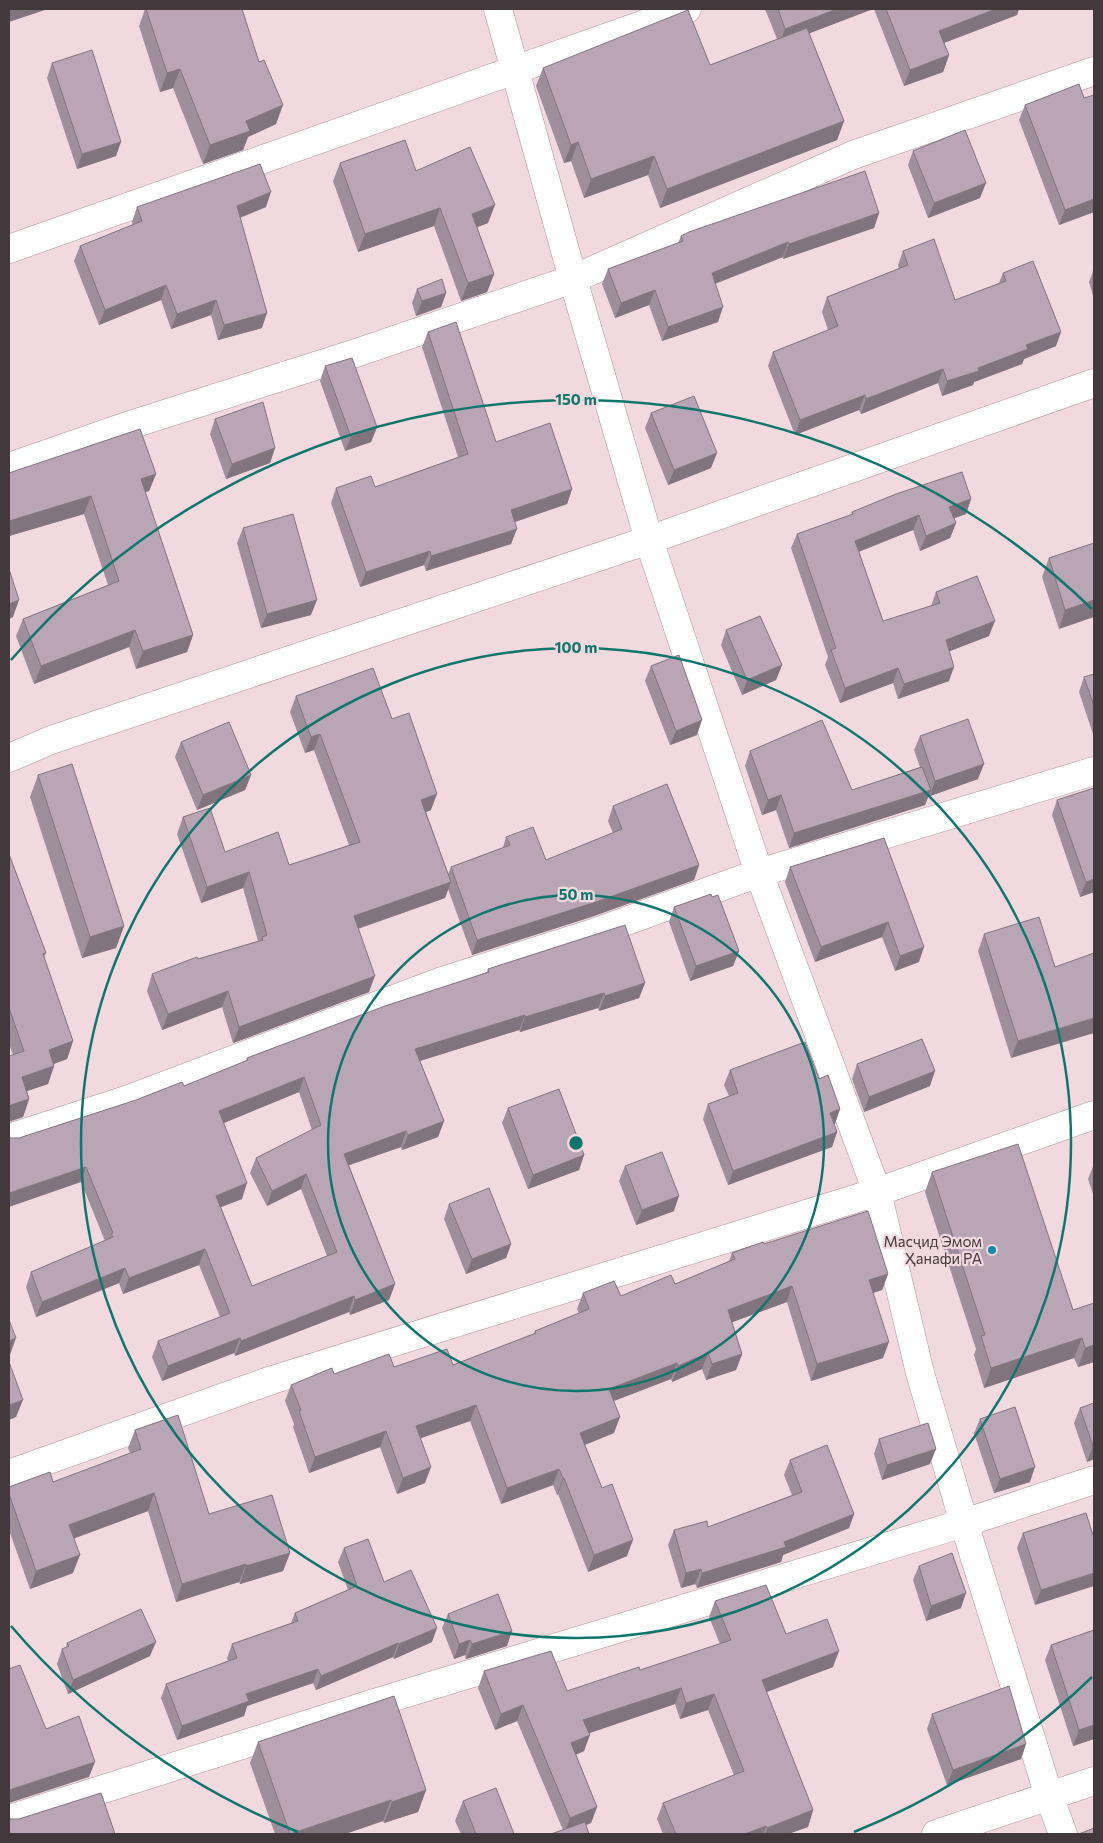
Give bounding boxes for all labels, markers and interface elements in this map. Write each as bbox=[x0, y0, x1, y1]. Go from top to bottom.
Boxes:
text: 150 m bbox=[555, 390, 597, 408]
text: 100 m bbox=[555, 638, 597, 656]
text: 50 m bbox=[559, 885, 593, 903]
centre of rings bbox=[567, 1134, 585, 1152]
place label: Масҷид Эмом Ҳанафи РА bbox=[884, 1232, 982, 1267]
marker: Масҷид Эмом Ҳанафи РА bbox=[986, 1244, 998, 1256]

